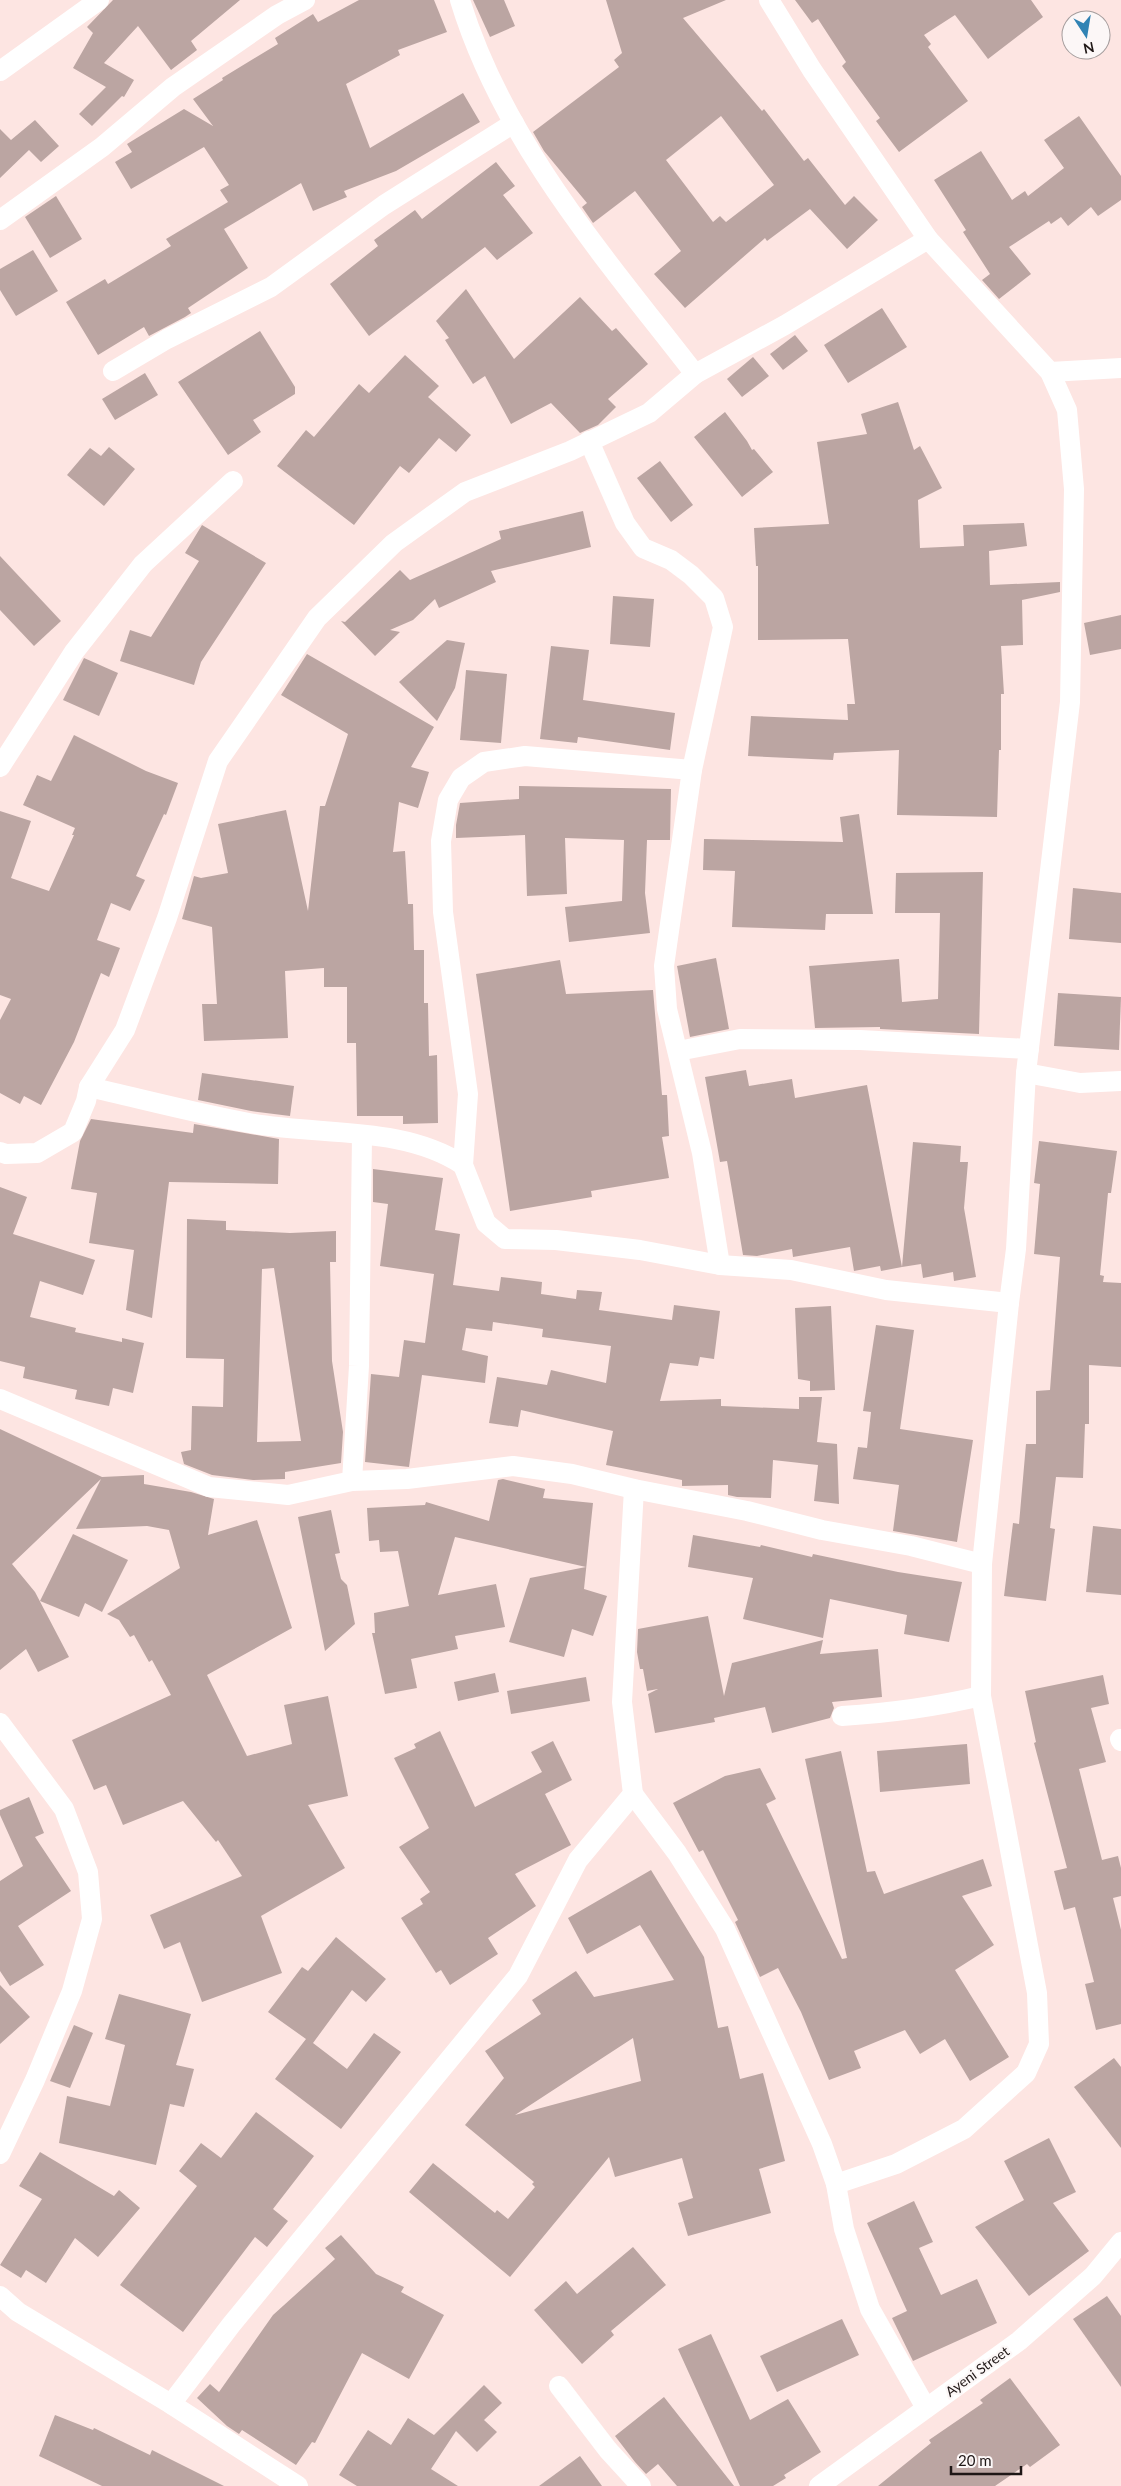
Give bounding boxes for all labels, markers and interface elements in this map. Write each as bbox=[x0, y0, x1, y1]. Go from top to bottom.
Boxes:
north arrow bbox=[1061, 10, 1111, 60]
text: N bbox=[1082, 39, 1096, 58]
street label: Ayeni Street bbox=[942, 2342, 1012, 2400]
scale bar bbox=[951, 2444, 1021, 2476]
text: 20 m bbox=[958, 2451, 992, 2469]

